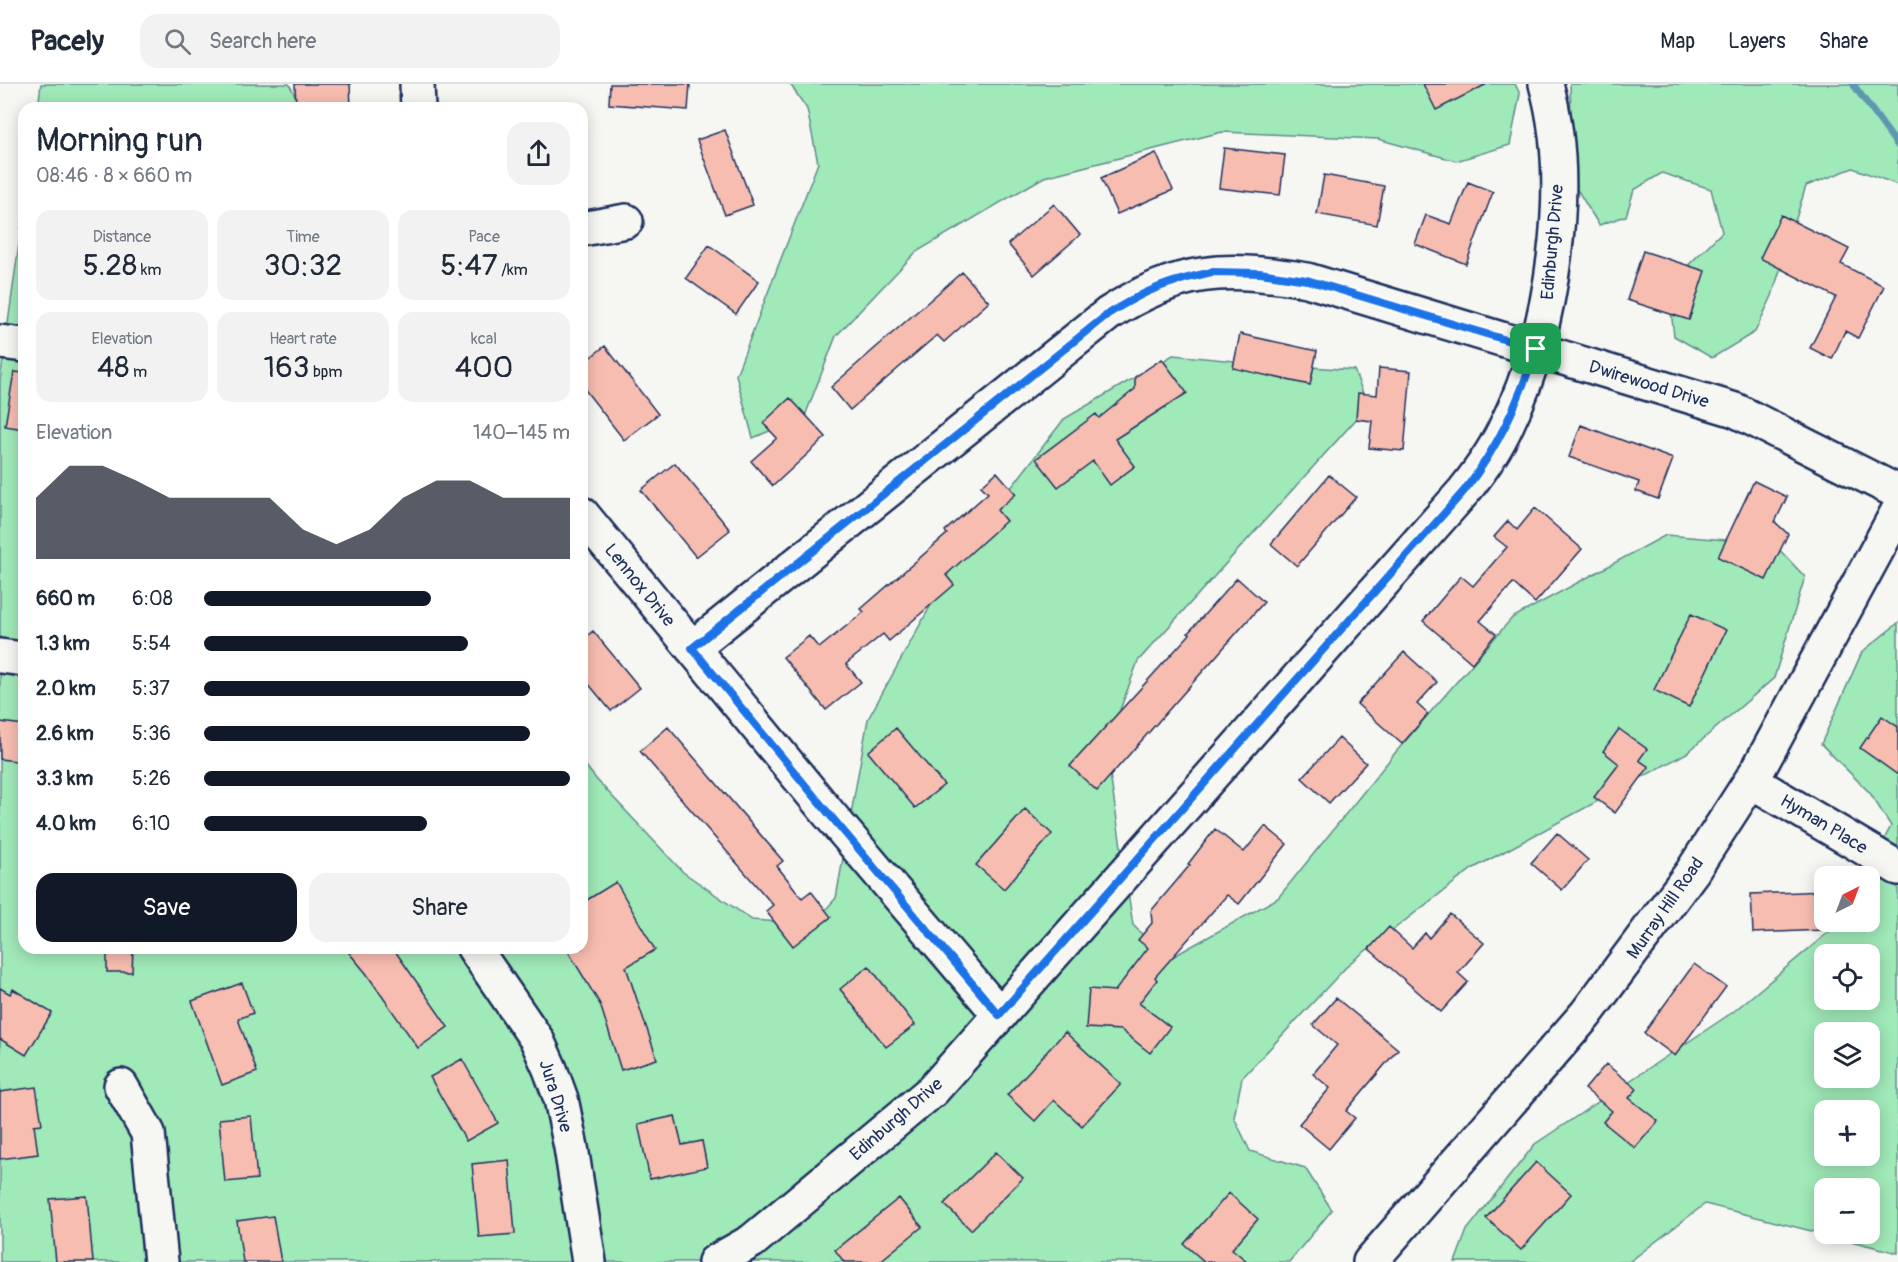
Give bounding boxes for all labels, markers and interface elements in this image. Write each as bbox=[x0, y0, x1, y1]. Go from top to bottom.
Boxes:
search box bbox=[140, 14, 560, 68]
text: Pacely bbox=[30, 24, 104, 59]
icon: search bbox=[161, 25, 194, 58]
text: Search here bbox=[209, 27, 316, 55]
text: Map bbox=[1660, 28, 1695, 55]
text: Layers bbox=[1728, 28, 1786, 55]
text: Share bbox=[1819, 28, 1868, 55]
text: Morning run bbox=[36, 120, 203, 161]
button: share bbox=[507, 122, 570, 185]
text: 08:46 · 8 × 660 m bbox=[36, 163, 192, 188]
street label: Edinburgh Drive bbox=[1536, 183, 1569, 301]
text: Distance bbox=[93, 227, 151, 247]
text: Time bbox=[286, 227, 320, 247]
text: Pace bbox=[468, 227, 500, 247]
text: 5.28 bbox=[82, 247, 137, 284]
text: 30:32 bbox=[264, 247, 342, 284]
text: 5:47 bbox=[440, 247, 498, 284]
text: km bbox=[137, 260, 162, 280]
text: /km bbox=[498, 260, 528, 280]
pin bbox=[1510, 323, 1561, 374]
text: Elevation bbox=[92, 329, 152, 349]
text: Heart rate bbox=[269, 329, 337, 349]
text: kcal bbox=[471, 329, 497, 349]
icon: arrive bbox=[1519, 332, 1552, 365]
text: 48 bbox=[97, 349, 129, 386]
text: 163 bbox=[263, 349, 309, 386]
text: 400 bbox=[455, 349, 513, 386]
street label: Dwirewood Drive bbox=[1586, 355, 1712, 414]
text: m bbox=[129, 362, 147, 382]
text: bpm bbox=[309, 362, 343, 382]
text: Elevation bbox=[36, 420, 112, 445]
text: 140–145 m bbox=[473, 420, 570, 445]
street label: Lennox Drive bbox=[599, 539, 680, 632]
text: 660 m bbox=[36, 586, 95, 611]
text: 6:08 bbox=[132, 586, 173, 611]
text: 1.3 km bbox=[36, 631, 90, 656]
text: 5:54 bbox=[132, 631, 171, 656]
text: 2.0 km bbox=[36, 676, 96, 701]
text: 5:37 bbox=[132, 676, 170, 701]
text: 2.6 km bbox=[36, 721, 94, 746]
text: 5:36 bbox=[132, 721, 171, 746]
text: 3.3 km bbox=[36, 766, 93, 791]
text: 5:26 bbox=[132, 766, 171, 791]
street label: Hyman Place bbox=[1776, 789, 1872, 859]
text: 4.0 km bbox=[36, 811, 96, 836]
text: 6:10 bbox=[132, 811, 170, 836]
street label: Murray Hill Road bbox=[1622, 853, 1709, 964]
north arrow bbox=[1814, 866, 1880, 932]
map controls bbox=[1814, 866, 1880, 1244]
button: Save bbox=[36, 873, 297, 942]
button: Share bbox=[309, 873, 570, 942]
button: locate bbox=[1814, 944, 1880, 1010]
button: layers bbox=[1814, 1022, 1880, 1088]
street label: Jura Drive bbox=[534, 1057, 577, 1135]
street label: Edinburgh Drive bbox=[845, 1073, 948, 1166]
button: + bbox=[1814, 1100, 1880, 1166]
button: − bbox=[1814, 1178, 1880, 1244]

